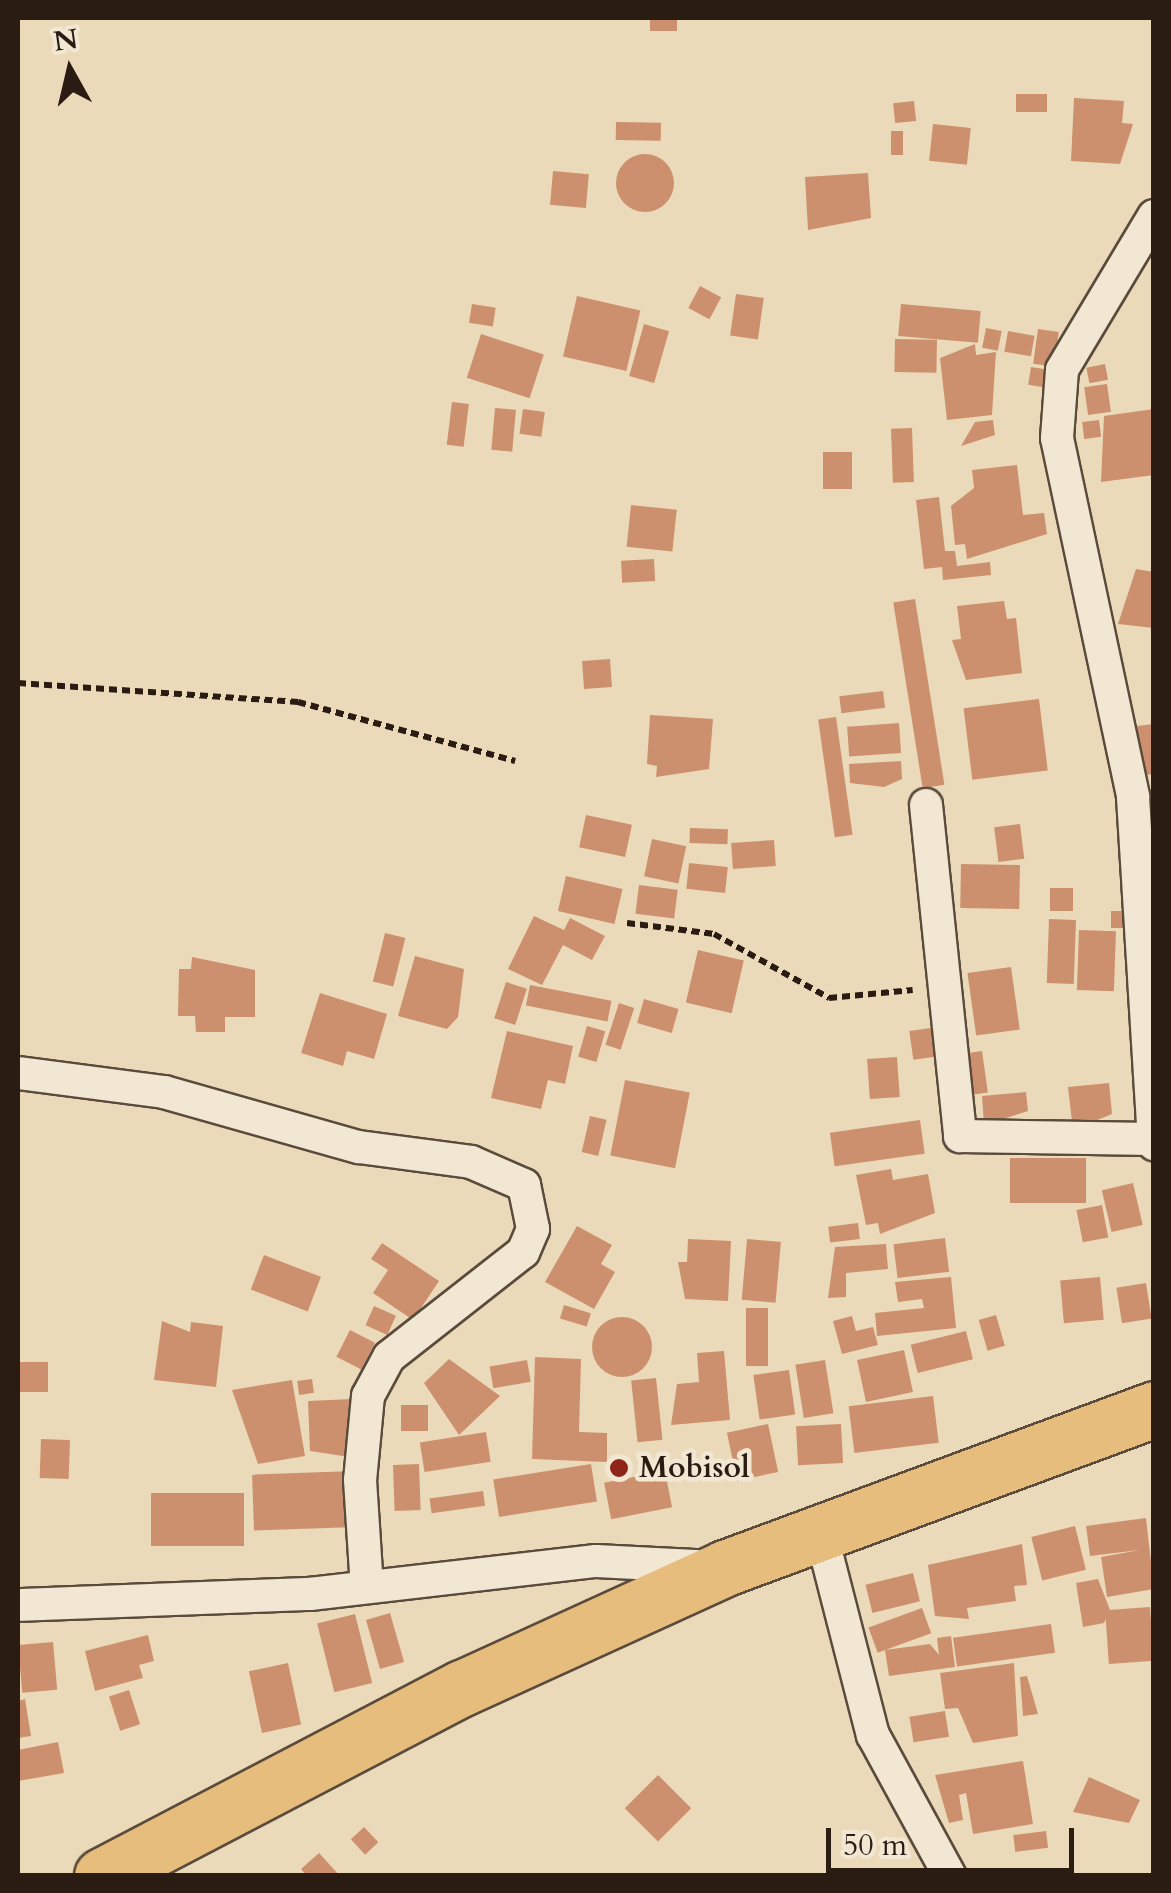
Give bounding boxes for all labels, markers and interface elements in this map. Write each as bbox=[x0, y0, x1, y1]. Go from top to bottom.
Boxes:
north arrow bbox=[20, 20, 120, 120]
text: N bbox=[51, 20, 80, 61]
place label: Mobisol bbox=[639, 1450, 750, 1486]
marker: Mobisol bbox=[608, 1457, 630, 1479]
scale bar bbox=[831, 1808, 1078, 1870]
text: 50 m bbox=[843, 1825, 907, 1866]

